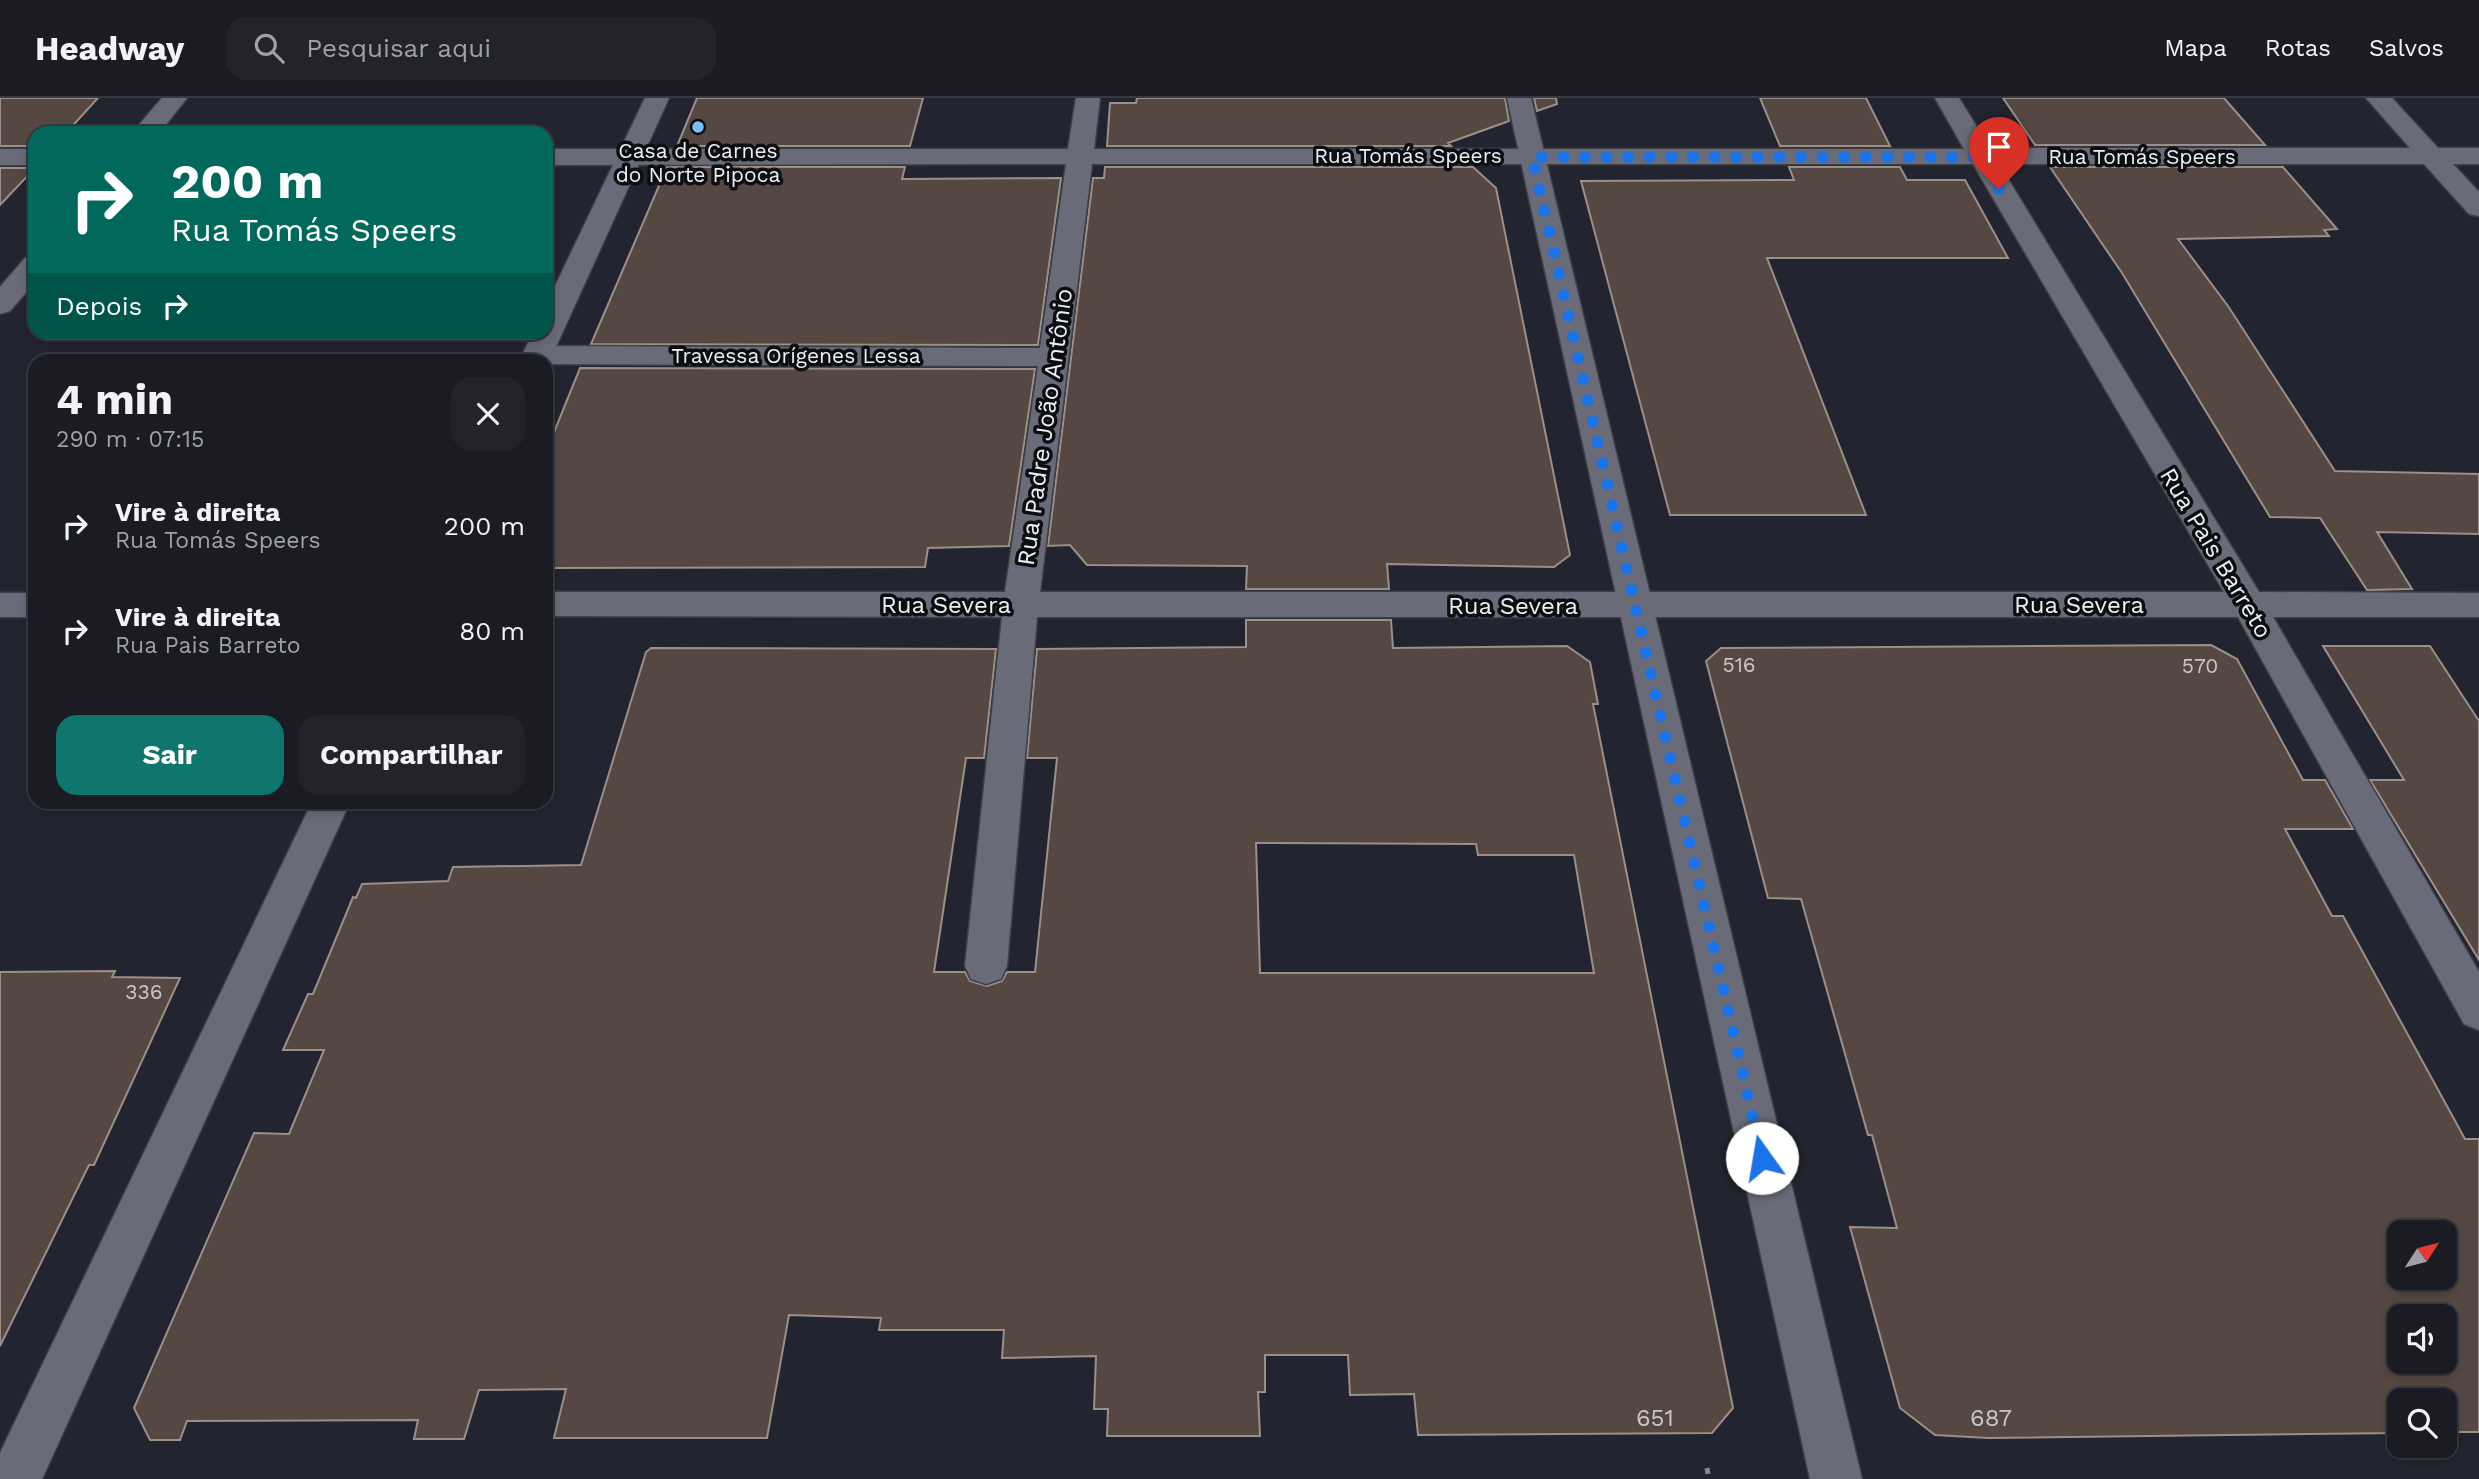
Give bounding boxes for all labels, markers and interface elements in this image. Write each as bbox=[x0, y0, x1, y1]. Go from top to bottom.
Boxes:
search box bbox=[226, 17, 716, 80]
text: Headway bbox=[35, 29, 184, 68]
icon: search bbox=[250, 29, 288, 67]
text: Pesquisar aqui bbox=[306, 33, 491, 63]
text: Mapa bbox=[2164, 34, 2227, 62]
text: Rotas bbox=[2265, 34, 2331, 62]
text: Salvos bbox=[2369, 34, 2444, 62]
pin bbox=[1969, 117, 2029, 189]
marker: Casa de Carnes do Norte Pipoca bbox=[690, 119, 706, 135]
icon: arrive bbox=[1980, 128, 2018, 166]
place label: Casa de Carnes do Norte Pipoca bbox=[616, 138, 780, 187]
street label: Rua Tomás Speers bbox=[1314, 143, 1502, 168]
street label: Rua Tomás Speers bbox=[2048, 144, 2236, 169]
text: 200 m bbox=[171, 152, 323, 210]
icon: right bbox=[56, 154, 147, 245]
text: Rua Tomás Speers bbox=[171, 211, 457, 249]
icon: right bbox=[156, 287, 194, 325]
street label: Rua Padre João Antônio bbox=[1012, 287, 1078, 567]
text: Depois bbox=[56, 291, 142, 321]
street label: Travessa Orígenes Lessa bbox=[671, 343, 921, 368]
text: 4 min bbox=[56, 375, 173, 424]
button: close bbox=[451, 377, 525, 451]
text: 290 m · 07:15 bbox=[56, 426, 204, 453]
street label: Rua Pais Barreto bbox=[2154, 463, 2278, 643]
text: Vire à direita bbox=[115, 497, 280, 527]
icon: right bbox=[56, 507, 94, 545]
text: 200 m bbox=[444, 511, 525, 541]
text: Rua Tomás Speers bbox=[115, 527, 321, 554]
street label: Rua Severa bbox=[881, 591, 1011, 619]
street label: Rua Severa bbox=[2014, 591, 2144, 619]
street label: Rua Severa bbox=[1448, 592, 1578, 620]
text: Vire à direita bbox=[115, 602, 280, 632]
icon: right bbox=[56, 612, 94, 650]
text: 80 m bbox=[459, 616, 525, 646]
text: Rua Pais Barreto bbox=[115, 632, 301, 659]
house number: 516 bbox=[1722, 652, 1756, 677]
house number: 570 bbox=[2182, 653, 2218, 678]
button: Sair bbox=[56, 715, 284, 795]
button: Compartilhar bbox=[298, 715, 525, 795]
house number: 336 bbox=[125, 979, 163, 1004]
position arrow bbox=[1725, 1121, 1799, 1195]
north arrow bbox=[2387, 1220, 2457, 1290]
map controls bbox=[2387, 1220, 2457, 1458]
button: sound bbox=[2387, 1304, 2457, 1374]
button: search bbox=[2387, 1388, 2457, 1458]
house number: 651 bbox=[1636, 1404, 1674, 1432]
house number: 687 bbox=[1970, 1404, 2012, 1432]

